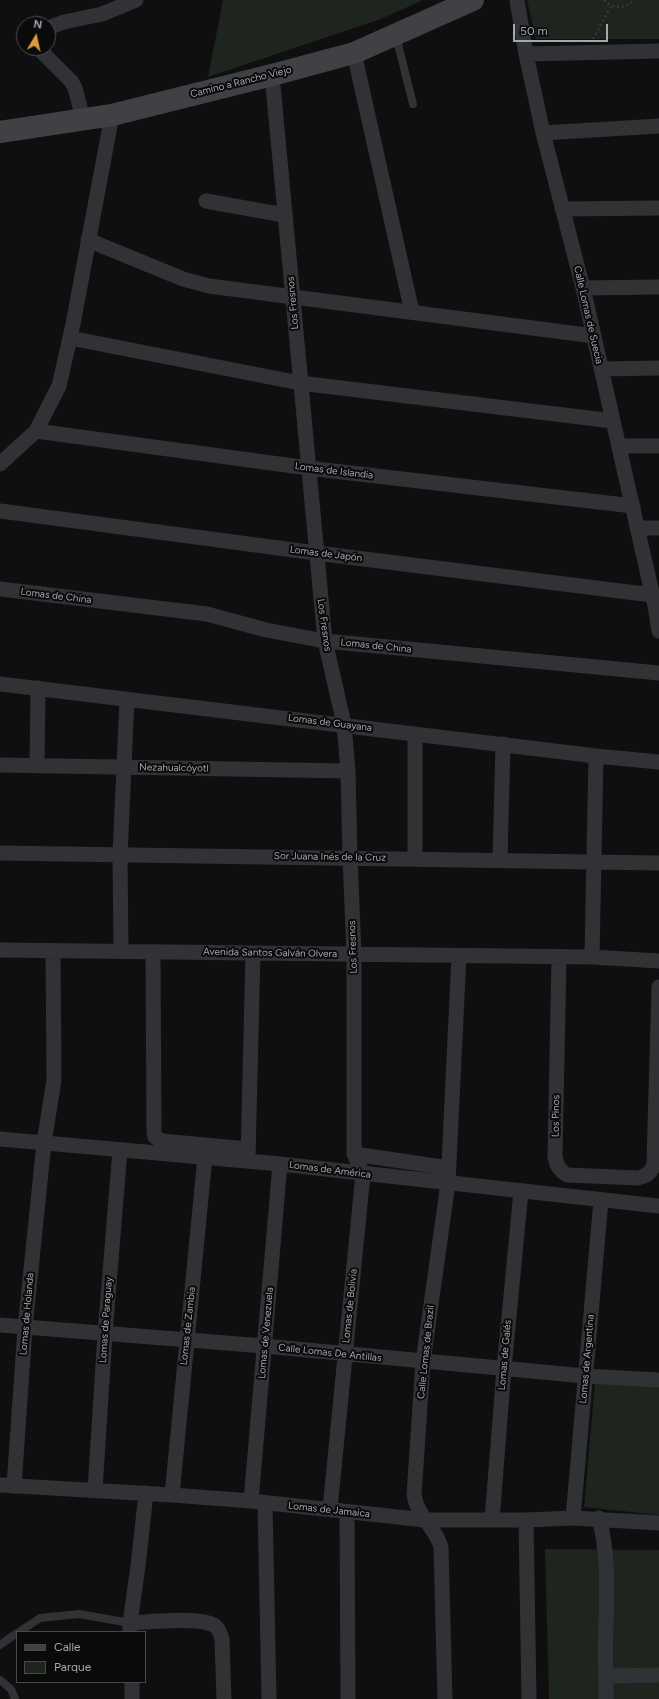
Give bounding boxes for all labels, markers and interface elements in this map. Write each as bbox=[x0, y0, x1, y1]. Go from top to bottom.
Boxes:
north arrow bbox=[16, 16, 56, 56]
scale bar bbox=[515, 16, 610, 42]
text: N bbox=[33, 18, 43, 32]
text: 50 m bbox=[520, 24, 548, 38]
street label: Camino a Rancho Viejo bbox=[189, 64, 293, 100]
street label: Calle Lomas de Suecia bbox=[571, 265, 605, 365]
street label: Los Fresnos bbox=[285, 276, 301, 330]
street label: Lomas de Islandia bbox=[294, 460, 374, 482]
street label: Lomas de Japón bbox=[289, 544, 363, 564]
street label: Lomas de China bbox=[20, 586, 92, 606]
street label: Los Fresnos bbox=[314, 598, 334, 652]
street label: Lomas de China bbox=[340, 636, 412, 656]
street label: Lomas de Guayana bbox=[287, 712, 373, 734]
street label: Nezahualcóyotl bbox=[139, 761, 209, 775]
street label: Sor Juana Inés de la Cruz bbox=[274, 850, 386, 864]
street label: Los Fresnos bbox=[346, 920, 360, 974]
street label: Avenida Santos Galván Olvera bbox=[203, 946, 337, 960]
street label: Los Pinos bbox=[550, 1095, 562, 1137]
street label: Lomas de América bbox=[288, 1159, 372, 1181]
street label: Lomas de Bolivia bbox=[340, 1268, 360, 1344]
street label: Lomas de Holanda bbox=[17, 1272, 37, 1356]
street label: Lomas de Paraguay bbox=[97, 1276, 115, 1364]
street label: Lomas de Zambia bbox=[178, 1286, 198, 1366]
street label: Lomas de Venezuela bbox=[256, 1287, 276, 1379]
street label: Calle Lomas de Brazil bbox=[415, 1305, 437, 1399]
street label: Lomas de Argentina bbox=[577, 1314, 597, 1404]
street label: Lomas de Galés bbox=[496, 1319, 514, 1391]
street label: Calle Lomas De Antillas bbox=[278, 1342, 382, 1364]
street label: Lomas de Jamaica bbox=[287, 1500, 371, 1520]
legend bbox=[16, 1631, 146, 1683]
text: Calle bbox=[54, 1640, 81, 1654]
text: Parque bbox=[54, 1660, 91, 1674]

